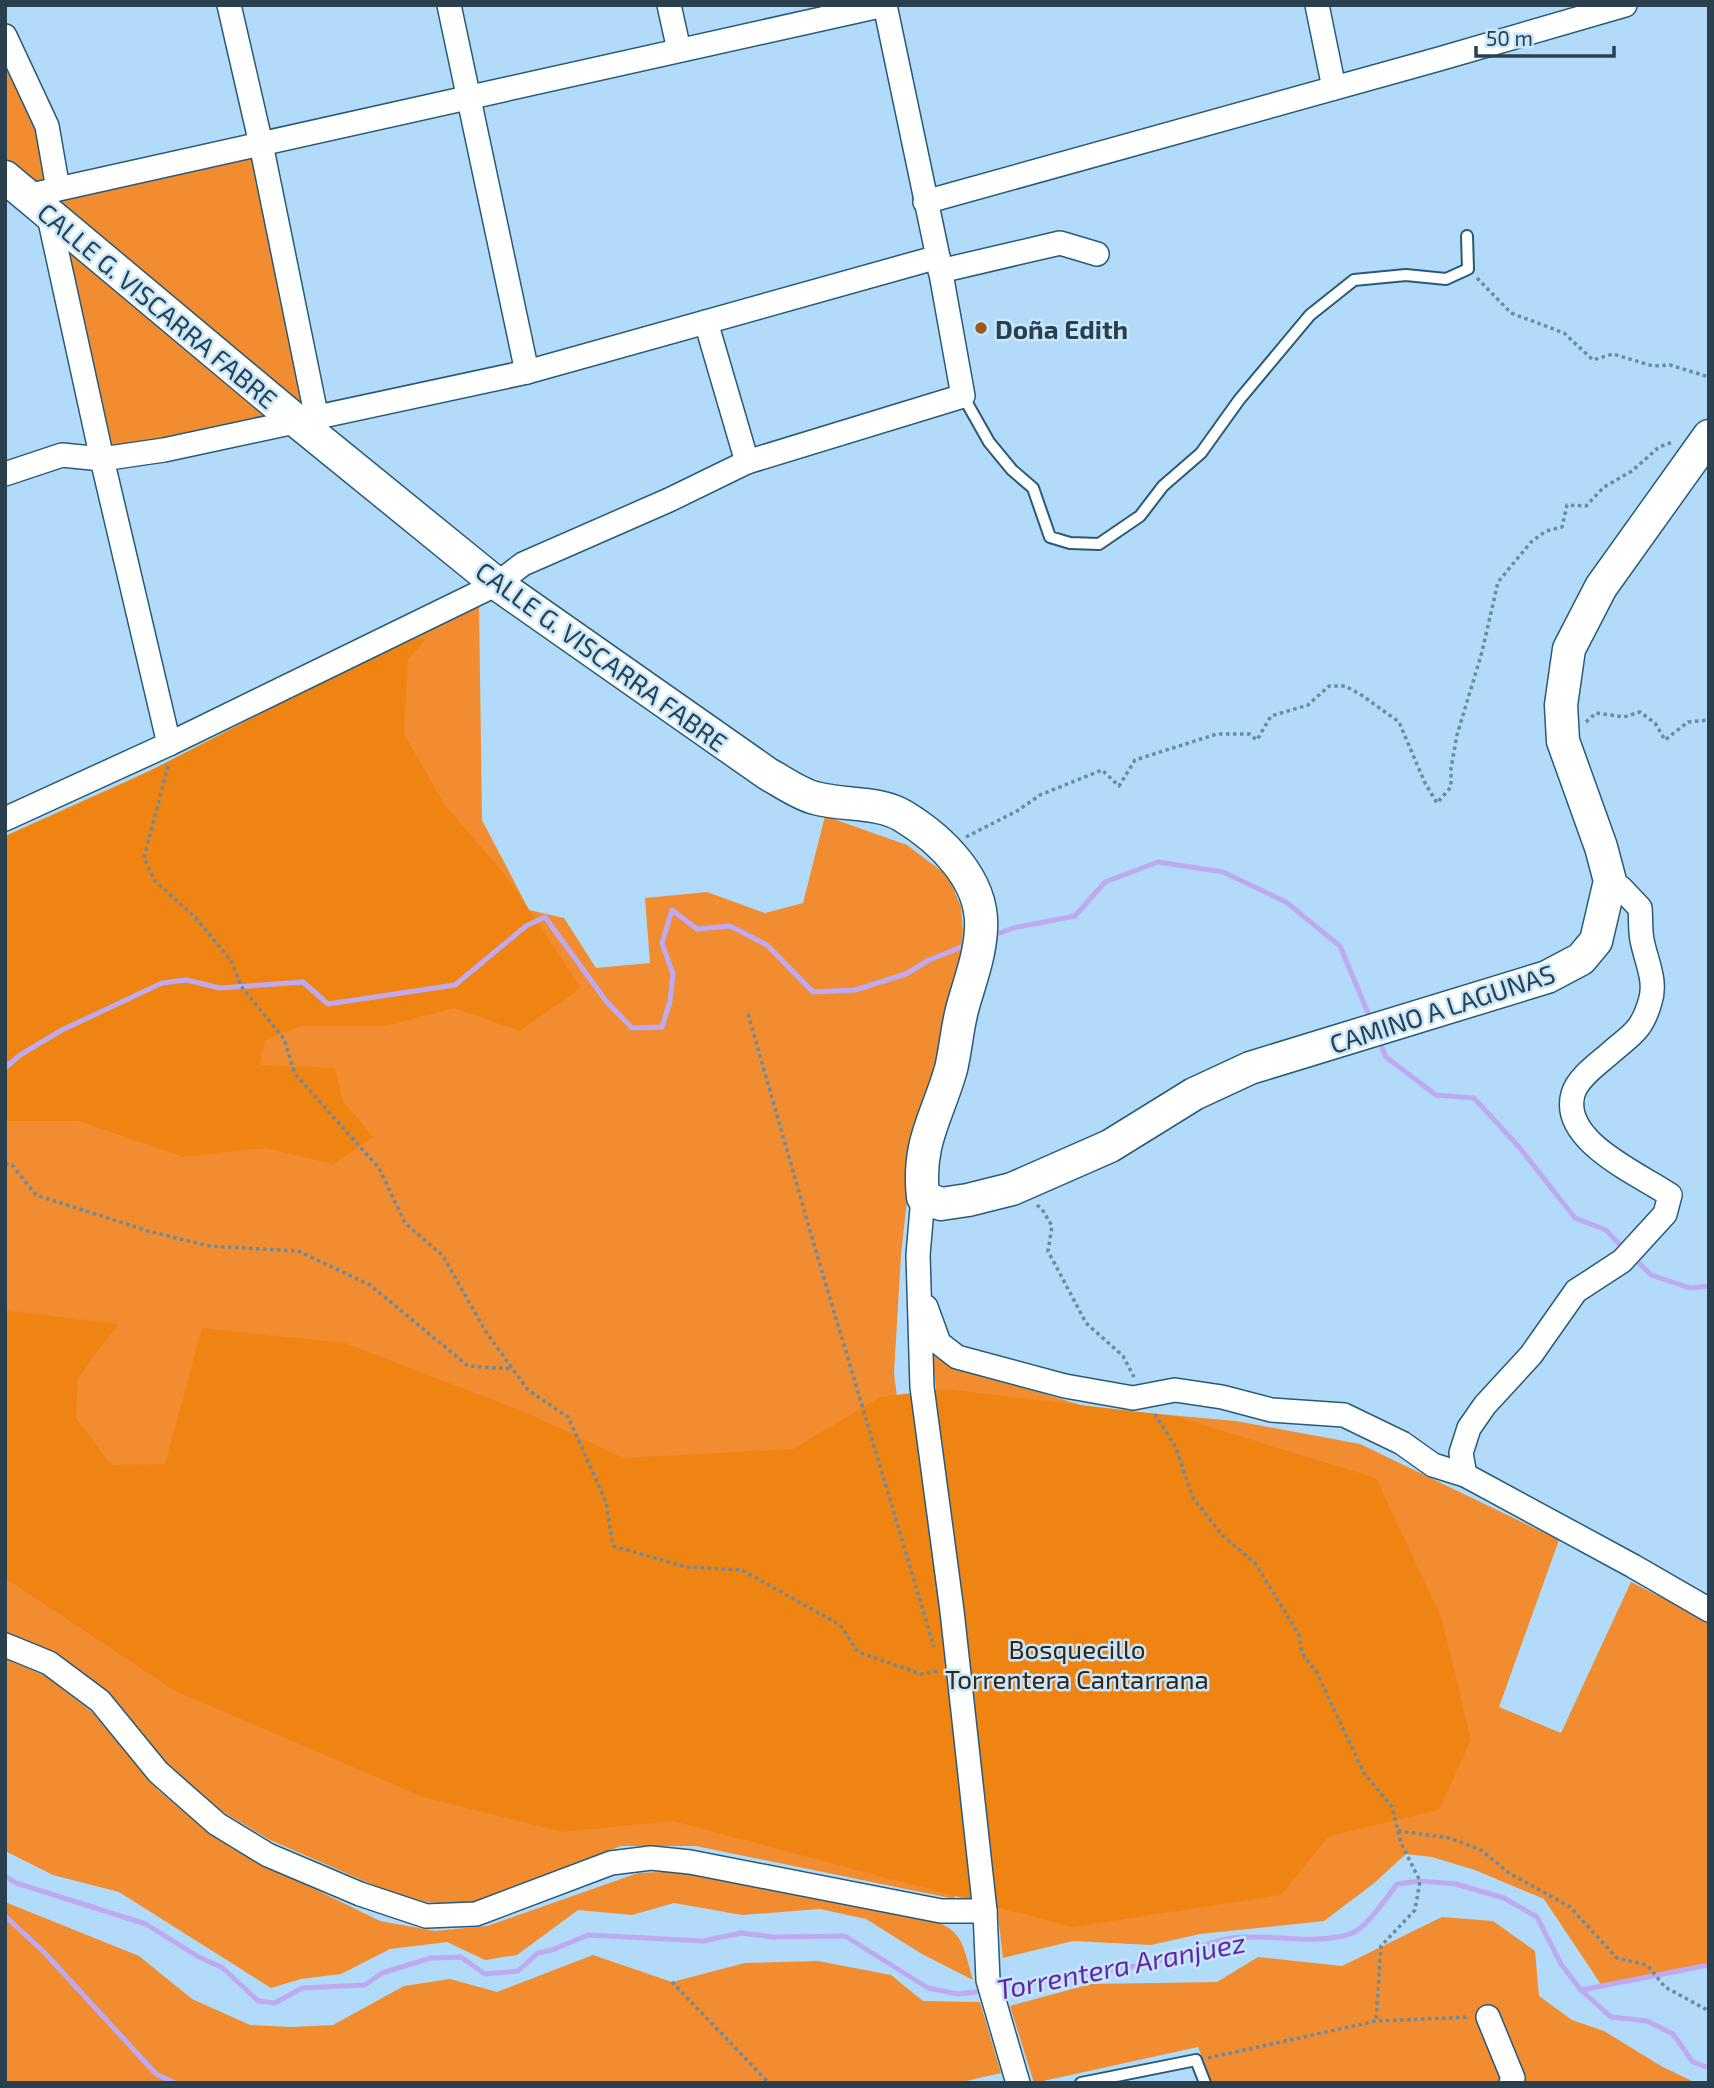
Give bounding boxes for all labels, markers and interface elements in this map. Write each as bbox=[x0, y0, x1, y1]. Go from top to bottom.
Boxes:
scale bar bbox=[1476, 14, 1614, 58]
text: 50 m bbox=[1486, 25, 1533, 50]
street label: CALLE G. VISCARRA FABRE bbox=[32, 196, 284, 414]
place label: Doña Edith bbox=[995, 313, 1128, 344]
marker: Doña Edith bbox=[973, 320, 989, 336]
street label: CALLE G. VISCARRA FABRE bbox=[470, 554, 734, 758]
street label: CAMINO A LAGUNAS bbox=[1325, 957, 1559, 1059]
park label: Bosquecillo Torrentera Cantarrana bbox=[945, 1633, 1209, 1694]
water label: Torrentera Aranjuez bbox=[994, 1924, 1248, 2006]

